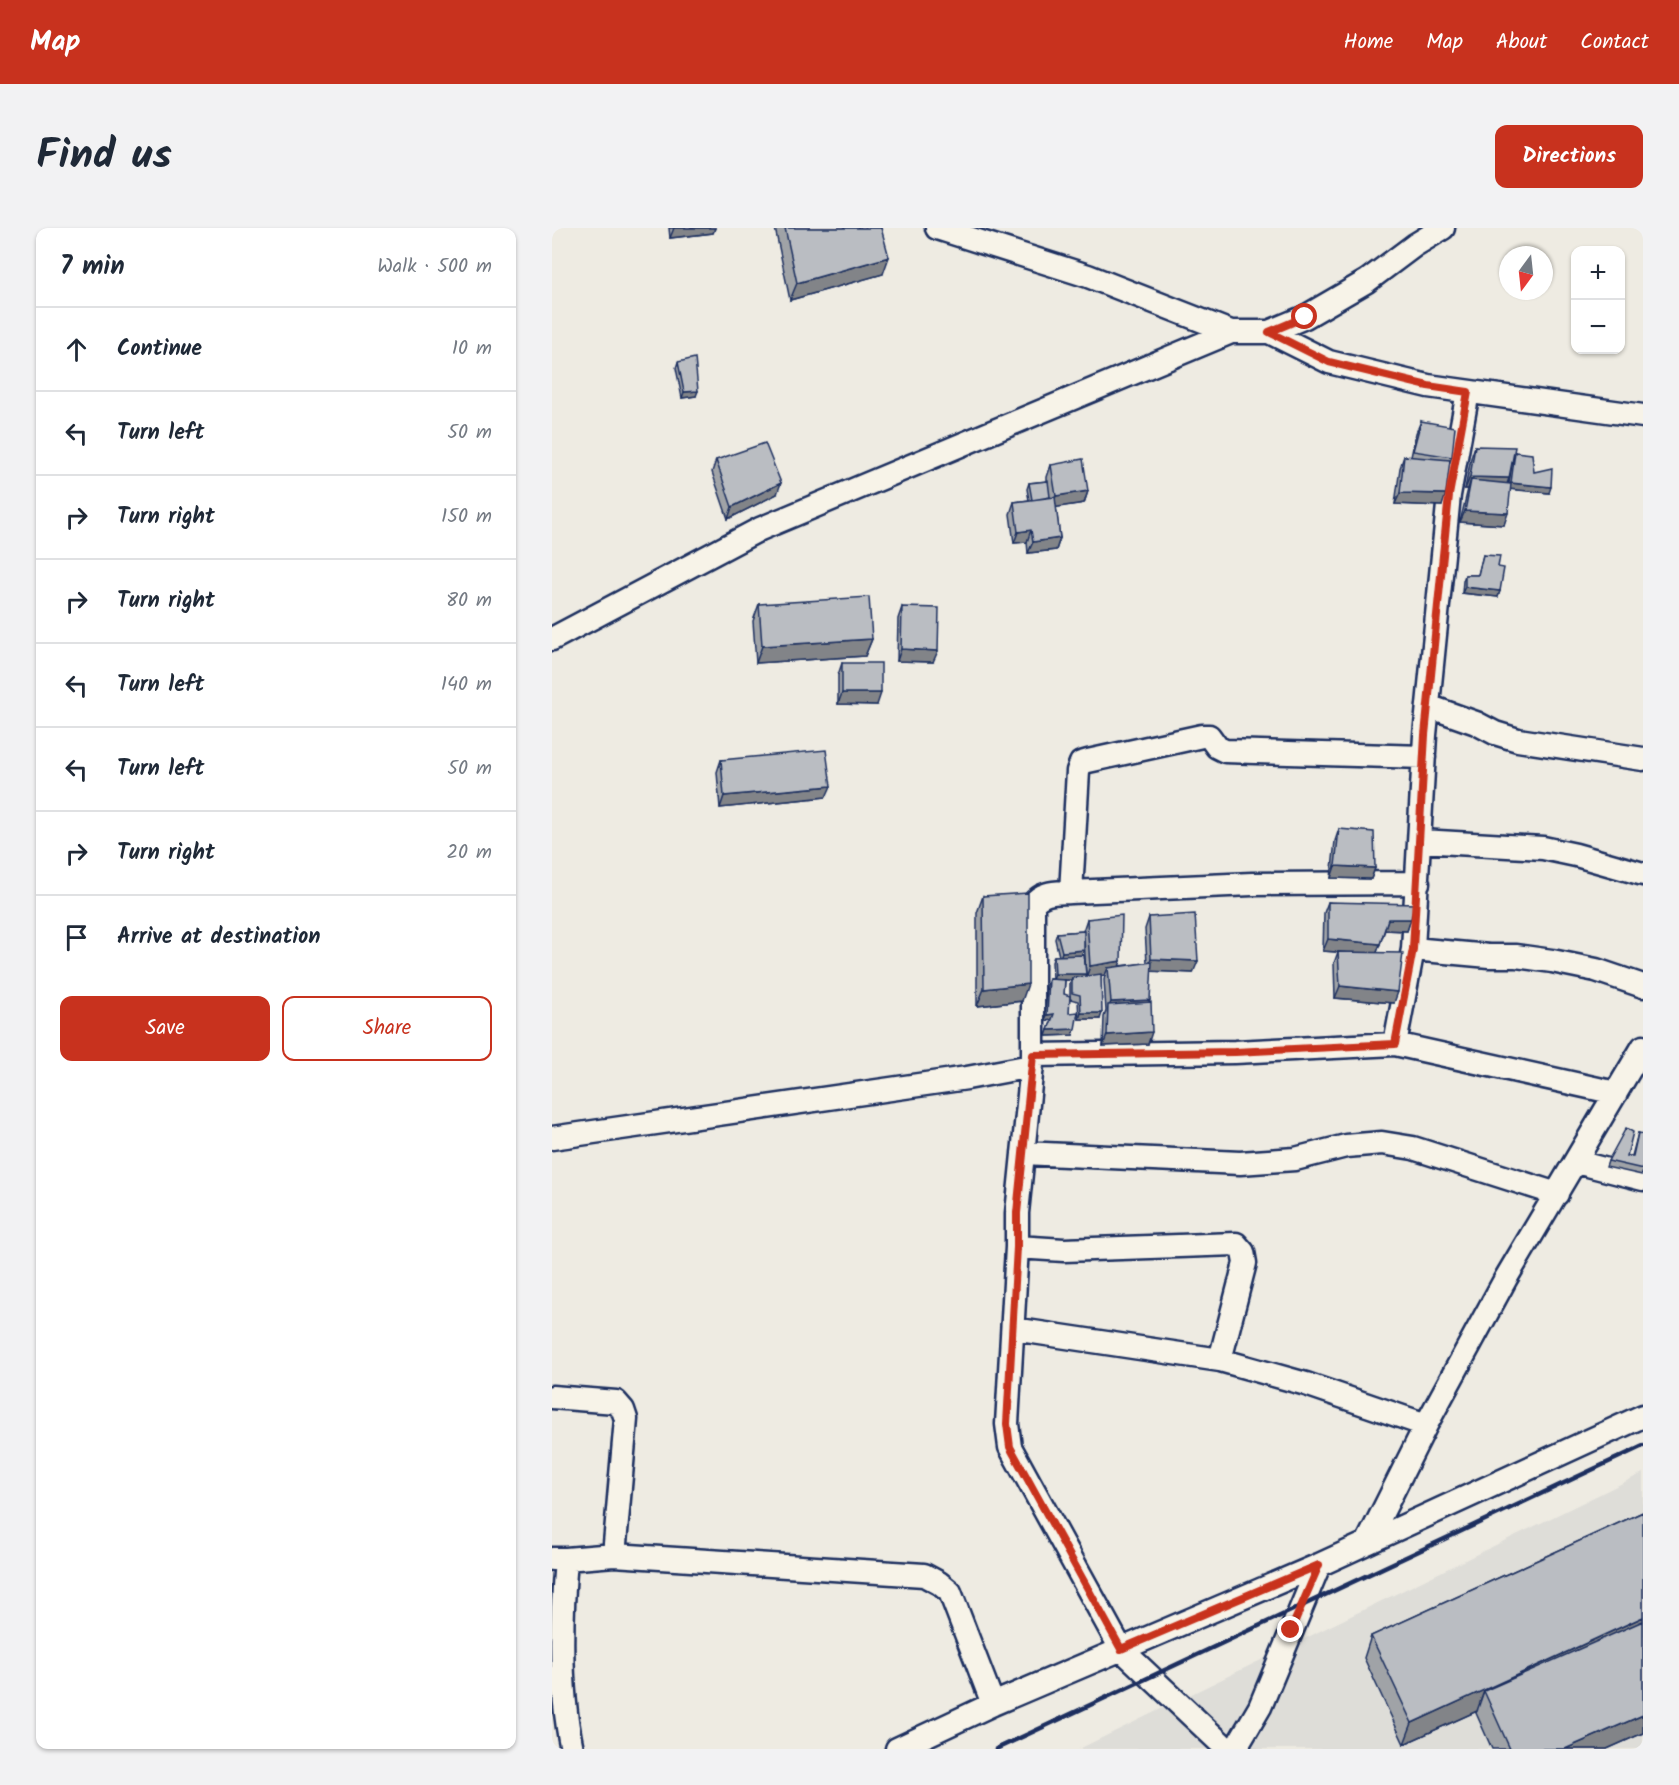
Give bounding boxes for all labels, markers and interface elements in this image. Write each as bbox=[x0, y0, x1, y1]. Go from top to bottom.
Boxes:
text: Map bbox=[30, 20, 81, 65]
text: Home bbox=[1344, 26, 1393, 59]
text: Map bbox=[1426, 26, 1463, 59]
text: About bbox=[1496, 26, 1547, 59]
text: Contact bbox=[1580, 26, 1649, 59]
text: Find us bbox=[36, 123, 172, 190]
button: Directions bbox=[1495, 125, 1643, 188]
text: 7 min bbox=[60, 246, 125, 288]
north arrow bbox=[1499, 246, 1553, 300]
map controls bbox=[1571, 246, 1625, 354]
button: + bbox=[1571, 246, 1625, 300]
text: Walk · 500 m bbox=[377, 251, 492, 283]
button: − bbox=[1571, 300, 1625, 354]
route start bbox=[1291, 303, 1317, 329]
text: Continue bbox=[117, 332, 202, 367]
icon: ahead bbox=[60, 333, 93, 366]
text: 10 m bbox=[452, 333, 492, 365]
text: Turn left bbox=[117, 416, 204, 451]
icon: left bbox=[60, 417, 93, 450]
text: 50 m bbox=[447, 417, 492, 449]
text: Turn right bbox=[117, 500, 215, 535]
icon: right bbox=[60, 501, 93, 534]
text: 150 m bbox=[441, 501, 492, 533]
text: Turn right bbox=[117, 584, 215, 619]
icon: right bbox=[60, 585, 93, 618]
text: 80 m bbox=[446, 585, 492, 617]
text: Turn left bbox=[117, 668, 204, 703]
icon: left bbox=[60, 669, 93, 702]
text: 140 m bbox=[441, 669, 492, 701]
text: Turn left bbox=[117, 752, 204, 787]
icon: left bbox=[60, 753, 93, 786]
text: 50 m bbox=[447, 753, 492, 785]
text: Turn right bbox=[117, 836, 215, 871]
icon: right bbox=[60, 837, 93, 870]
text: 20 m bbox=[446, 837, 492, 869]
text: Arrive at destination bbox=[117, 920, 320, 955]
icon: arrive bbox=[60, 921, 93, 954]
button: Save bbox=[60, 996, 270, 1061]
button: Share bbox=[282, 996, 492, 1061]
route end bbox=[1277, 1616, 1303, 1642]

